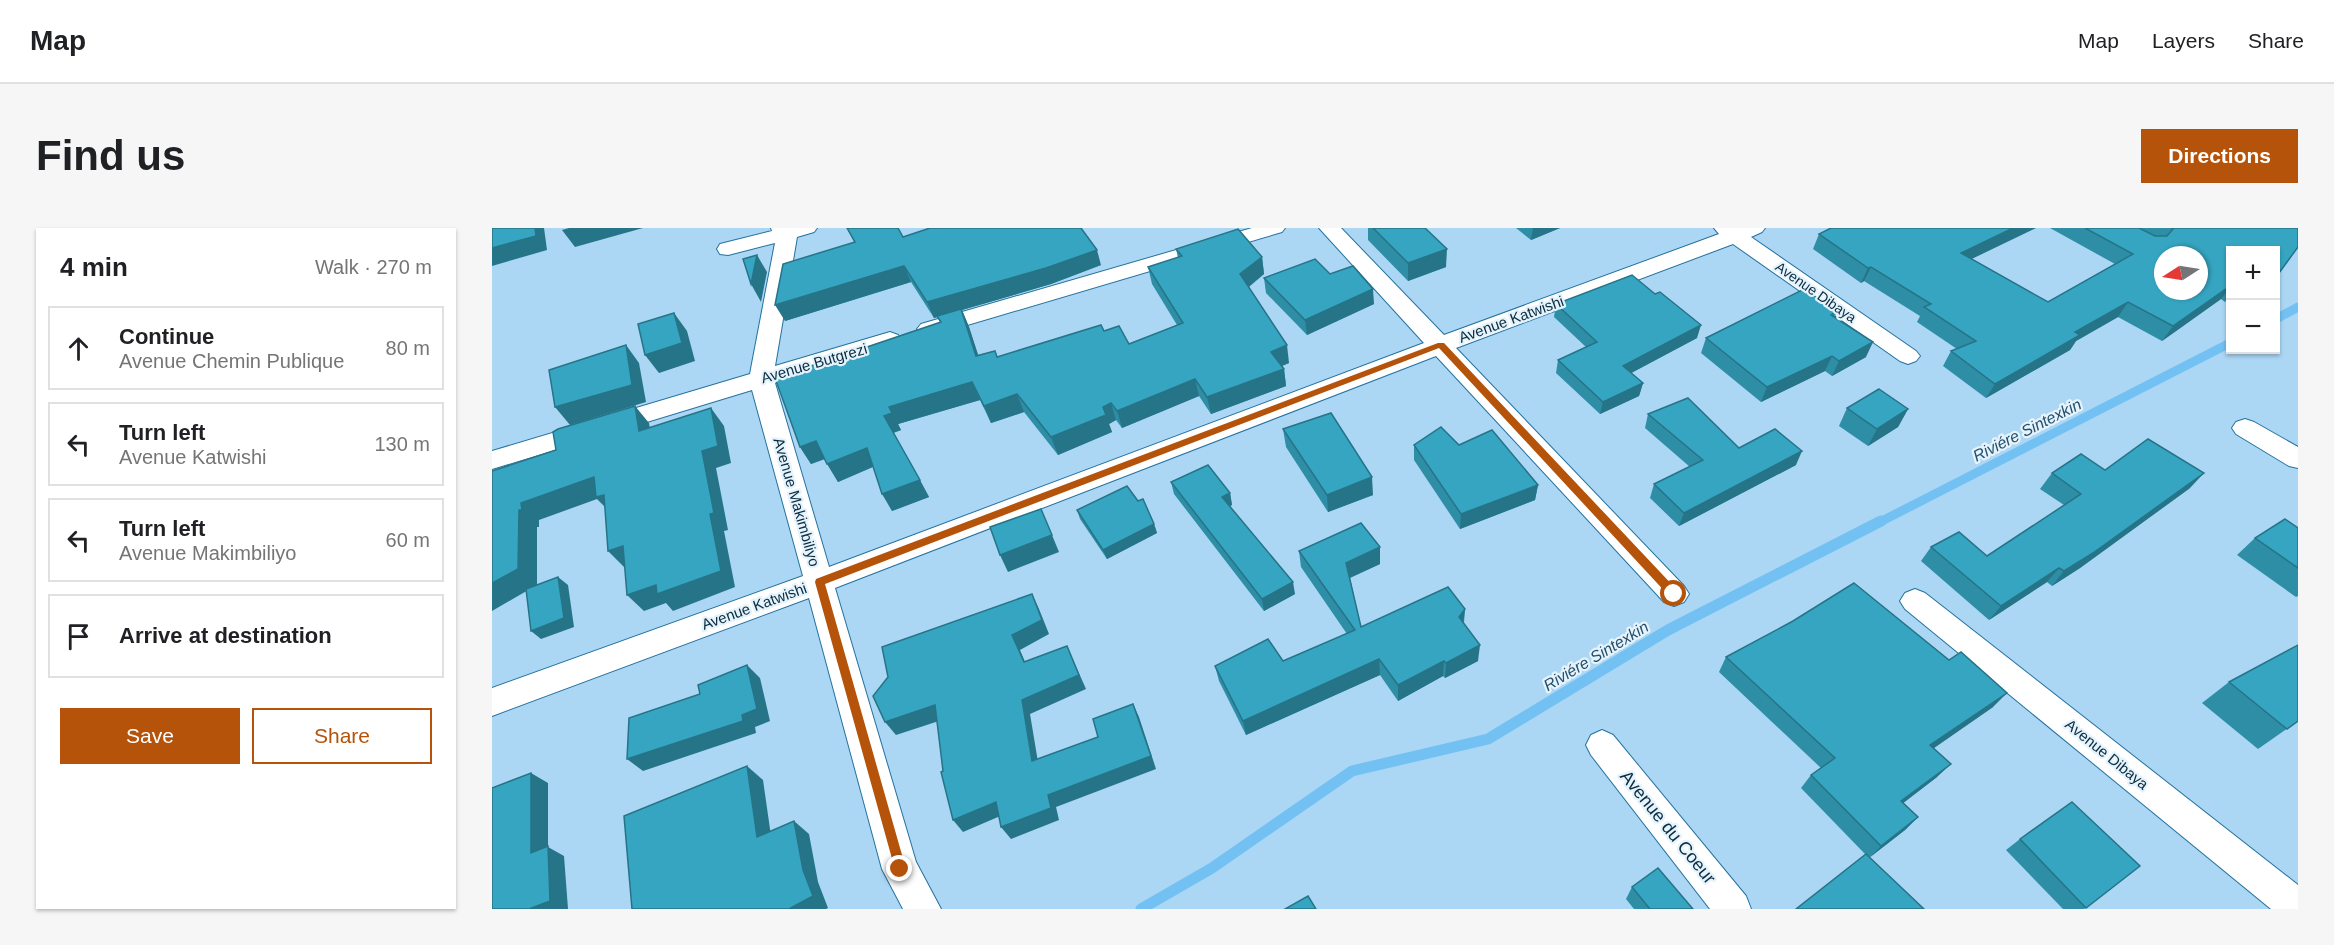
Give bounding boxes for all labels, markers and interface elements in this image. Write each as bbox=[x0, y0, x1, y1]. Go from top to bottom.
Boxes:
text: Map bbox=[30, 25, 86, 56]
text: Map bbox=[2078, 29, 2119, 52]
text: Layers bbox=[2152, 29, 2215, 52]
text: Share bbox=[2248, 29, 2304, 52]
button: Directions bbox=[2141, 129, 2298, 183]
text: Find us bbox=[36, 132, 185, 179]
north arrow bbox=[2154, 246, 2208, 300]
map controls bbox=[2226, 246, 2280, 354]
button: + bbox=[2226, 246, 2280, 300]
text: 4 min bbox=[60, 252, 128, 282]
text: Walk · 270 m bbox=[315, 256, 432, 278]
street label: Avenue Dibaya bbox=[1773, 258, 1860, 326]
street label: Avenue Katwishi bbox=[1456, 292, 1566, 346]
button: − bbox=[2226, 300, 2280, 354]
text: Continue bbox=[119, 324, 214, 349]
icon: ahead bbox=[62, 332, 95, 365]
text: 80 m bbox=[386, 337, 430, 359]
street label: Avenue Butgrezi bbox=[759, 340, 869, 386]
text: Avenue Chemin Publique bbox=[119, 350, 344, 372]
water label: Riviére Sintexkin bbox=[1970, 395, 2084, 465]
text: Turn left bbox=[119, 420, 205, 445]
icon: left bbox=[62, 428, 95, 461]
text: 130 m bbox=[374, 433, 430, 455]
street label: Avenue Makimbiliyo bbox=[770, 436, 824, 568]
text: Avenue Katwishi bbox=[119, 446, 267, 468]
text: Turn left bbox=[119, 516, 205, 541]
icon: left bbox=[62, 524, 95, 557]
text: 60 m bbox=[386, 529, 430, 551]
text: Avenue Makimbiliyo bbox=[119, 542, 297, 564]
street label: Avenue Katwishi bbox=[699, 579, 809, 633]
route start bbox=[1660, 580, 1686, 606]
water label: Riviére Sintexkin bbox=[1541, 618, 1652, 694]
icon: arrive bbox=[62, 620, 95, 653]
text: Arrive at destination bbox=[119, 623, 332, 648]
button: Save bbox=[60, 708, 240, 764]
button: Share bbox=[252, 708, 432, 764]
street label: Avenue Dibaya bbox=[2062, 715, 2152, 793]
street label: Avenue du Coeur bbox=[1616, 766, 1720, 888]
route end bbox=[886, 855, 912, 881]

